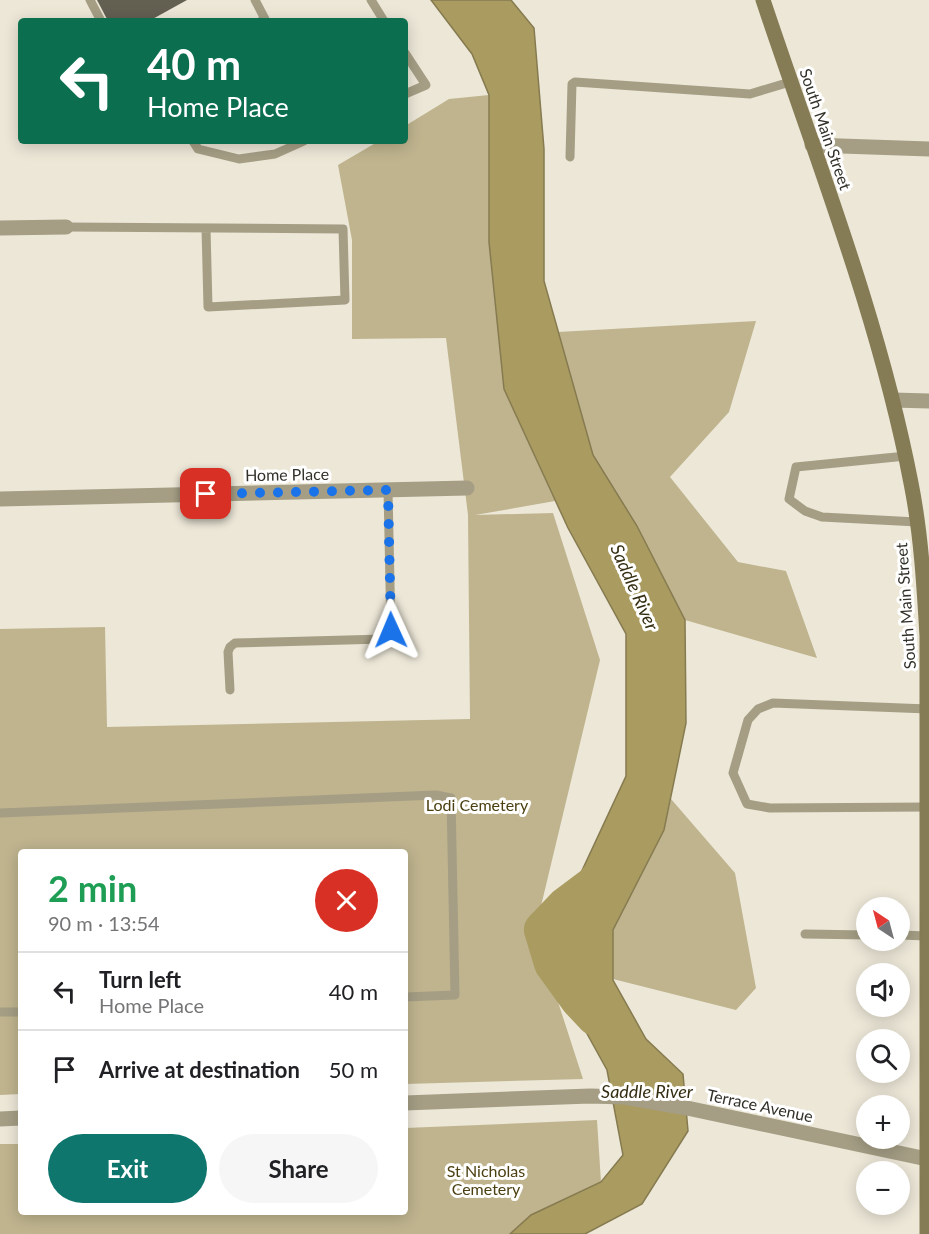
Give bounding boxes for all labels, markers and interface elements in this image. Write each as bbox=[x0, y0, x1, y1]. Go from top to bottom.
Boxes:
text: 40 m bbox=[147, 39, 241, 89]
icon: left bbox=[48, 42, 126, 120]
street label: South Main Street bbox=[796, 66, 856, 192]
text: Home Place bbox=[147, 90, 289, 123]
street label: Home Place bbox=[245, 464, 329, 484]
pin bbox=[180, 468, 231, 519]
icon: arrive bbox=[189, 477, 222, 510]
water label: Saddle River bbox=[606, 541, 664, 634]
street label: South Main Street bbox=[891, 542, 919, 670]
position arrow bbox=[359, 598, 423, 662]
park label: Lodi Cemetery bbox=[426, 795, 529, 814]
text: 2 min bbox=[48, 866, 137, 910]
button: close bbox=[315, 869, 378, 932]
north arrow bbox=[856, 897, 910, 951]
map controls bbox=[856, 897, 910, 1215]
text: 90 m · 13:54 bbox=[48, 911, 160, 935]
button: sound bbox=[856, 963, 910, 1017]
text: Turn left bbox=[99, 966, 181, 993]
icon: left bbox=[48, 975, 81, 1008]
text: 40 m bbox=[329, 978, 378, 1005]
text: Home Place bbox=[99, 993, 204, 1017]
button: search bbox=[856, 1029, 910, 1083]
icon: arrive bbox=[48, 1053, 81, 1086]
text: Arrive at destination bbox=[99, 1056, 300, 1083]
text: 50 m bbox=[329, 1056, 378, 1083]
water label: Saddle River bbox=[601, 1080, 694, 1102]
street label: Terrace Avenue bbox=[705, 1084, 815, 1126]
button: + bbox=[856, 1095, 910, 1149]
button: Exit bbox=[48, 1134, 207, 1203]
button: Share bbox=[219, 1134, 378, 1203]
park label: St Nicholas Cemetery bbox=[447, 1161, 525, 1198]
button: − bbox=[856, 1161, 910, 1215]

